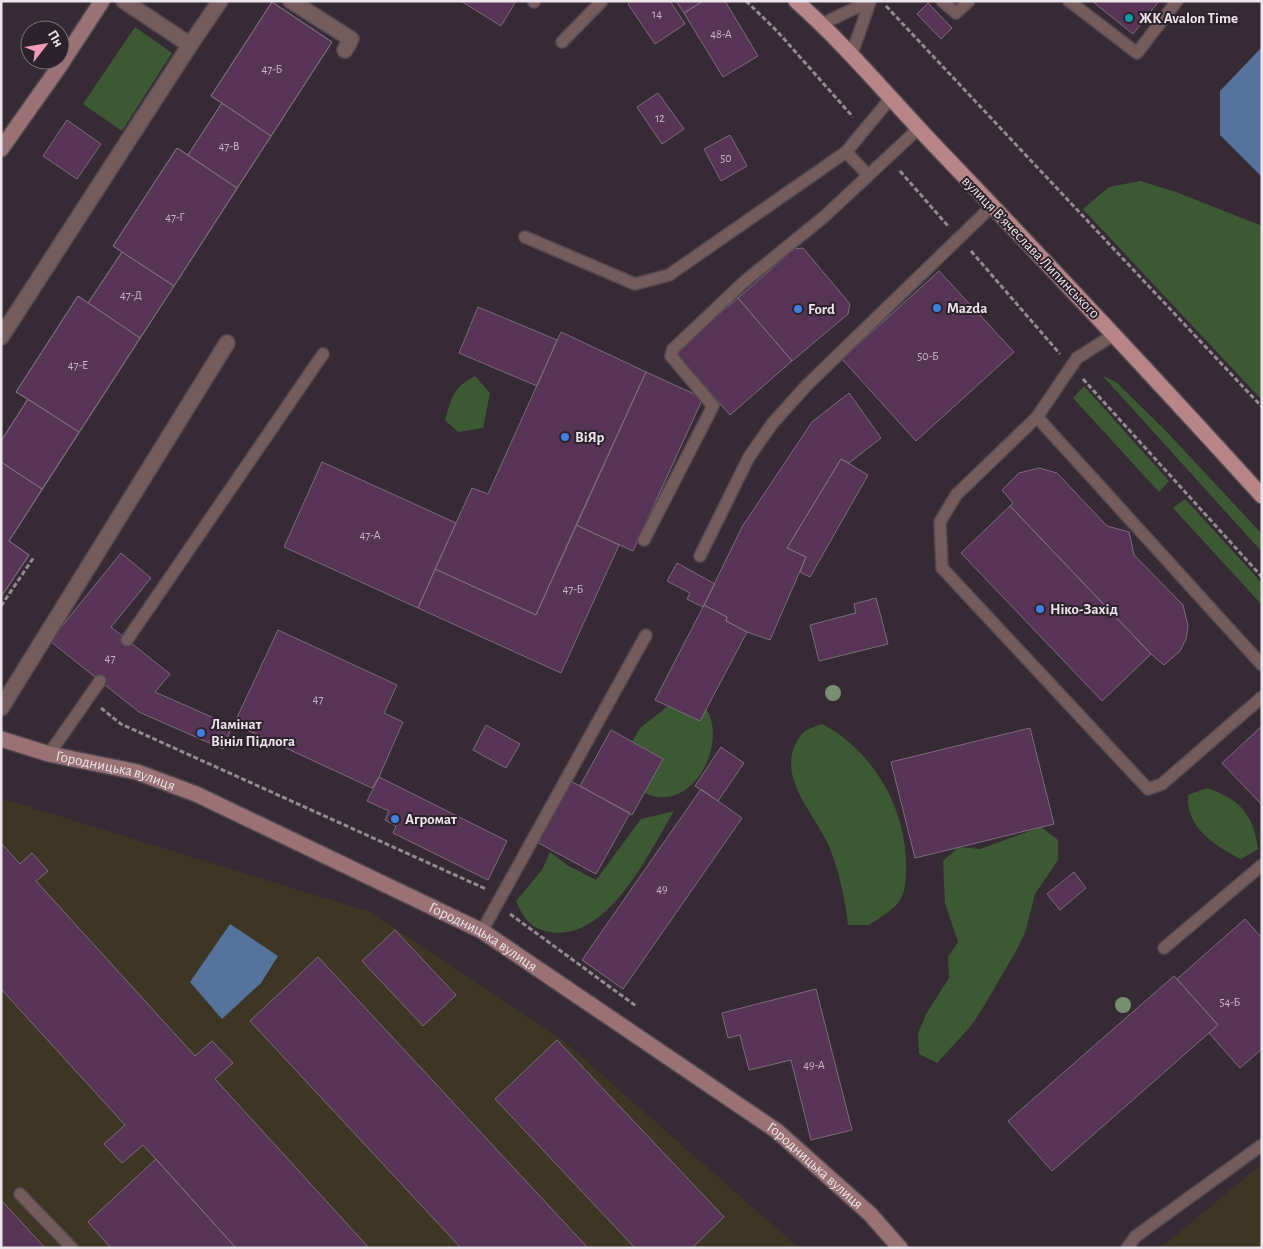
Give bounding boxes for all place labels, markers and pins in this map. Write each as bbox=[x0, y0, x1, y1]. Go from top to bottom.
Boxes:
place label: ЖК Avalon Time bbox=[1139, 11, 1238, 26]
marker: ЖК Avalon Time bbox=[1123, 12, 1135, 24]
place label: Mazda bbox=[947, 301, 987, 316]
place label: Ford bbox=[808, 302, 835, 317]
marker: Mazda bbox=[931, 302, 943, 314]
marker: Ford bbox=[792, 303, 804, 315]
place label: ВіЯр bbox=[575, 430, 605, 445]
marker: ВіЯр bbox=[559, 431, 571, 443]
place label: Ніко-Захід bbox=[1050, 602, 1118, 617]
marker: Ніко-Захід bbox=[1034, 603, 1046, 615]
place label: Ламінат Вініл Підлога bbox=[211, 717, 295, 749]
marker: Ламінат Вініл Підлога bbox=[195, 727, 207, 739]
place label: Агромат bbox=[405, 812, 457, 827]
marker: Агромат bbox=[389, 813, 401, 825]

